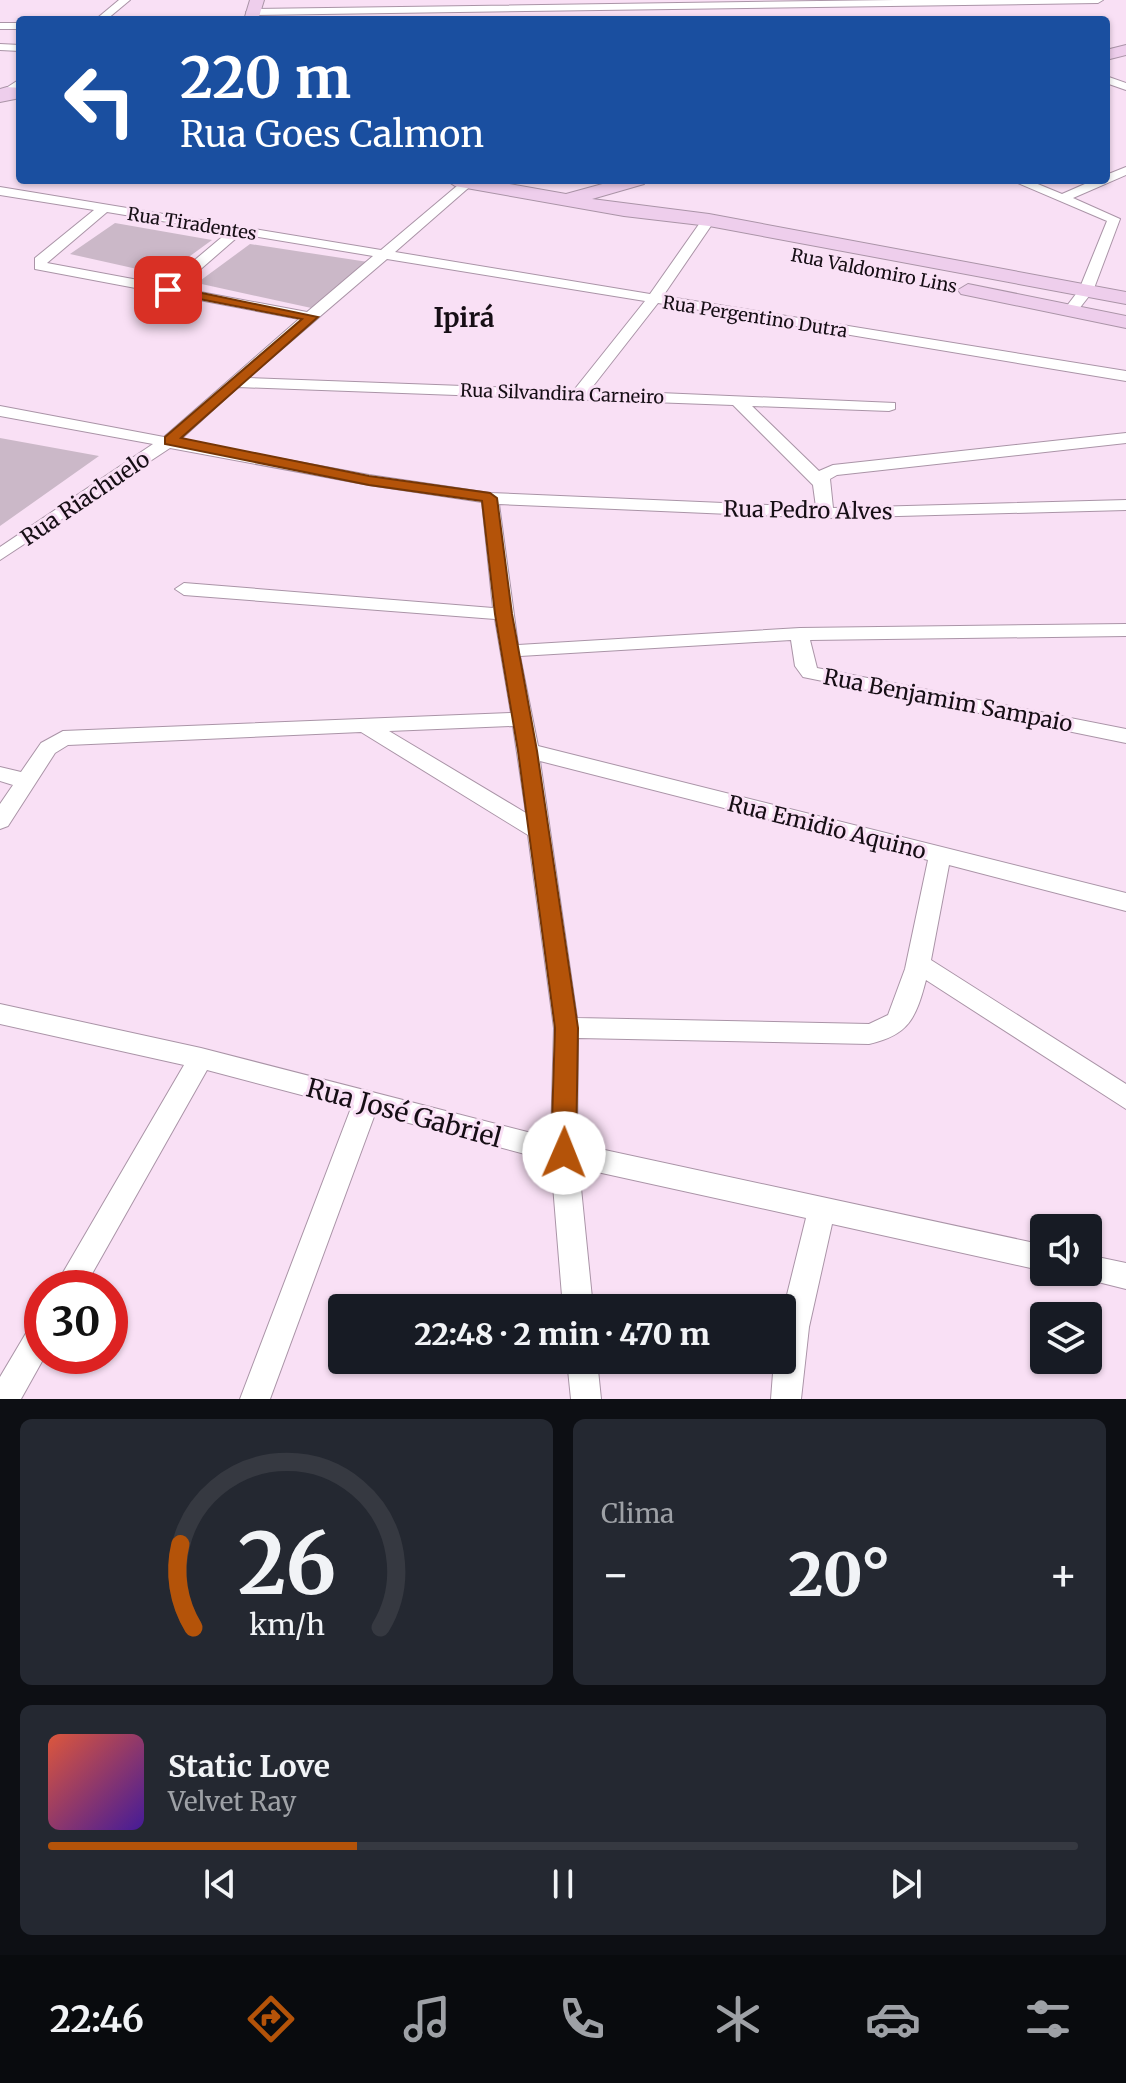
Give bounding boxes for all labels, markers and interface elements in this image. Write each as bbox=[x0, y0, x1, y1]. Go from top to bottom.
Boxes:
text: 220 m bbox=[180, 43, 351, 113]
icon: left bbox=[48, 48, 152, 152]
text: Rua Goes Calmon bbox=[180, 112, 484, 157]
street label: Rua Tiradentes bbox=[126, 202, 259, 245]
street label: Rua Valdomiro Lins bbox=[789, 243, 959, 298]
pin bbox=[134, 256, 202, 324]
icon: arrive bbox=[146, 268, 190, 312]
street label: Rua Pergentino Dutra bbox=[661, 291, 849, 343]
district label: Ipirá bbox=[433, 301, 495, 334]
street label: Rua Silvandira Carneiro bbox=[460, 378, 664, 409]
street label: Rua Riachuelo bbox=[15, 444, 155, 551]
street label: Rua Pedro Alves bbox=[723, 495, 893, 525]
street label: Rua Benjamim Sampaio bbox=[821, 662, 1075, 738]
street label: Rua Emidio Aquino bbox=[725, 789, 929, 865]
street label: Rua José Gabriel bbox=[303, 1071, 505, 1154]
position arrow bbox=[522, 1111, 606, 1195]
map controls bbox=[1030, 1214, 1102, 1374]
button: sound bbox=[1030, 1214, 1102, 1286]
speed limit sign: 30 bbox=[24, 1270, 128, 1374]
button: layers bbox=[1030, 1302, 1102, 1374]
text: 22:48 · 2 min · 470 m bbox=[414, 1315, 710, 1353]
text: Clima bbox=[601, 1497, 674, 1530]
text: 26 bbox=[237, 1512, 336, 1617]
text: 20° bbox=[788, 1537, 891, 1612]
text: − bbox=[601, 1547, 630, 1602]
text: + bbox=[1049, 1547, 1078, 1602]
text: km/h bbox=[249, 1607, 324, 1643]
text: Static Love bbox=[168, 1747, 330, 1785]
text: Velvet Ray bbox=[168, 1785, 296, 1818]
icon: previous bbox=[198, 1862, 242, 1906]
icon: pause bbox=[541, 1862, 585, 1906]
icon: next bbox=[884, 1862, 928, 1906]
icon: directions bbox=[243, 1991, 299, 2047]
icon: music bbox=[399, 1991, 455, 2047]
icon: phone bbox=[554, 1991, 610, 2047]
icon: climate bbox=[710, 1991, 766, 2047]
icon: car bbox=[865, 1991, 921, 2047]
icon: filters bbox=[1020, 1991, 1076, 2047]
text: 22:46 bbox=[50, 1997, 144, 2042]

